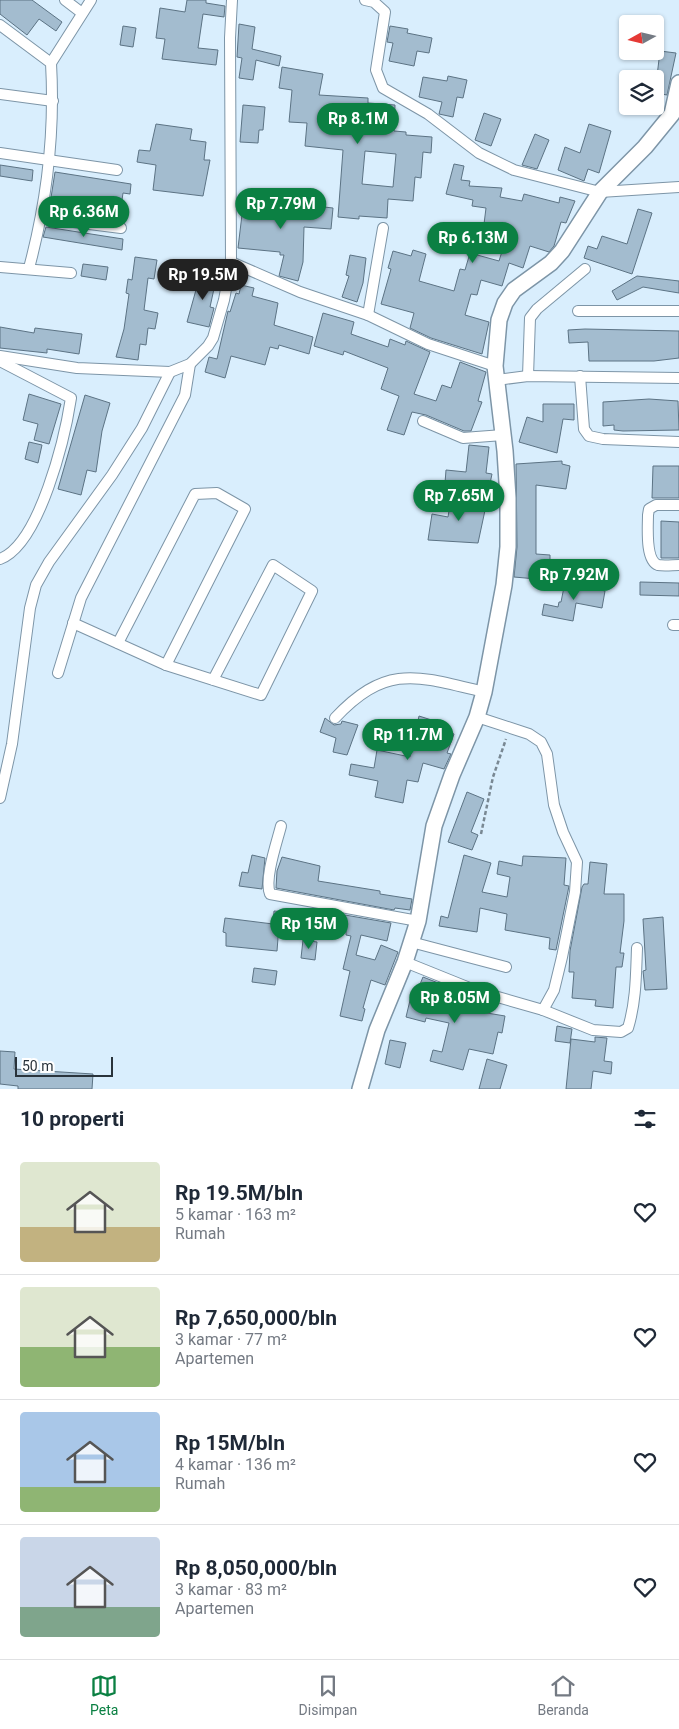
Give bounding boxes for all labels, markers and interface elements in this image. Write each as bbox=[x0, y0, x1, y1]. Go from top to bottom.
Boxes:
north arrow bbox=[619, 15, 664, 60]
map controls bbox=[619, 15, 664, 115]
button: layers bbox=[619, 70, 664, 115]
pin: Rp 8.1M bbox=[312, 102, 404, 145]
text: Rp 8.1M bbox=[328, 109, 388, 128]
pin: Rp 7.79M bbox=[229, 188, 333, 230]
text: Rp 7.79M bbox=[246, 194, 316, 213]
pin: Rp 6.36M bbox=[32, 196, 136, 238]
text: Rp 6.36M bbox=[49, 202, 119, 221]
pin: Rp 6.13M bbox=[421, 222, 525, 264]
text: Rp 6.13M bbox=[438, 228, 508, 247]
pin: Rp 19.5M bbox=[151, 258, 255, 301]
text: Rp 19.5M bbox=[168, 265, 238, 284]
pin: Rp 7.65M bbox=[407, 480, 511, 522]
text: Rp 7.65M bbox=[424, 486, 494, 505]
pin: Rp 7.92M bbox=[522, 558, 626, 601]
text: Rp 7.92M bbox=[539, 565, 609, 584]
pin: Rp 11.7M bbox=[356, 718, 460, 761]
text: Rp 11.7M bbox=[373, 725, 443, 744]
pin: Rp 15M bbox=[268, 908, 350, 950]
text: Rp 15M bbox=[281, 914, 337, 933]
pin: Rp 8.05M bbox=[403, 982, 507, 1024]
text: Rp 8.05M bbox=[420, 988, 490, 1007]
scale bar bbox=[15, 1054, 112, 1077]
text: 50 m bbox=[22, 1058, 54, 1074]
icon: filters bbox=[631, 1105, 659, 1133]
text: 10 properti bbox=[20, 1107, 124, 1131]
text: Rp 19.5M/bln bbox=[175, 1181, 303, 1205]
icon: home bbox=[60, 1182, 120, 1242]
icon: heart bbox=[631, 1198, 659, 1226]
text: 5 kamar · 163 m² bbox=[175, 1205, 296, 1224]
text: Rumah bbox=[175, 1224, 225, 1243]
text: Rp 7,650,000/bln bbox=[175, 1306, 337, 1330]
icon: home bbox=[60, 1307, 120, 1367]
icon: heart bbox=[631, 1323, 659, 1351]
text: 3 kamar · 77 m² bbox=[175, 1330, 287, 1349]
text: Apartemen bbox=[175, 1349, 254, 1368]
text: Rp 15M/bln bbox=[175, 1431, 285, 1455]
icon: home bbox=[60, 1432, 120, 1492]
icon: heart bbox=[631, 1448, 659, 1476]
text: 4 kamar · 136 m² bbox=[175, 1455, 296, 1474]
text: Rumah bbox=[175, 1474, 225, 1493]
text: Rp 8,050,000/bln bbox=[175, 1556, 337, 1580]
icon: home bbox=[60, 1557, 120, 1617]
icon: heart bbox=[631, 1573, 659, 1601]
text: 3 kamar · 83 m² bbox=[175, 1580, 287, 1599]
text: Apartemen bbox=[175, 1599, 254, 1618]
tab: Peta bbox=[90, 1672, 118, 1718]
tab: Disimpan bbox=[299, 1672, 357, 1718]
tab: Beranda bbox=[537, 1672, 589, 1718]

